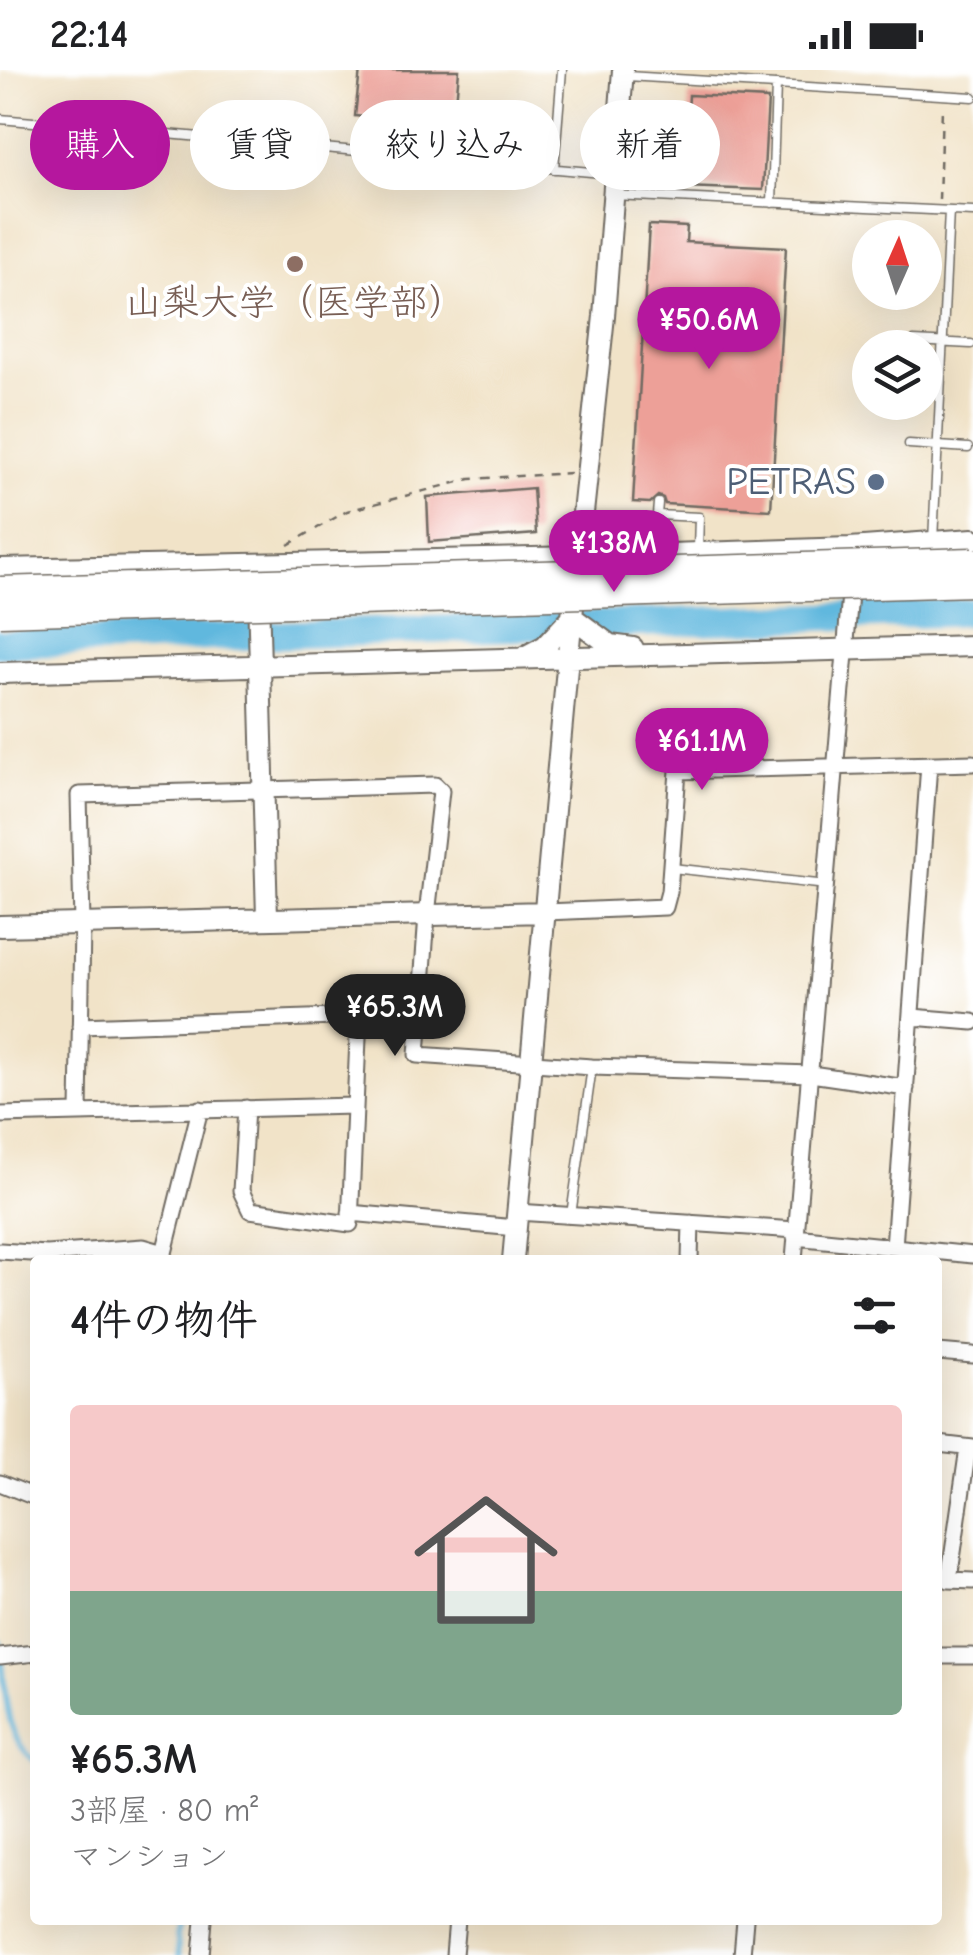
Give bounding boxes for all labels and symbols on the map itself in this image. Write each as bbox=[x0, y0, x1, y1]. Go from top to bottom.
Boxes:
north arrow bbox=[852, 220, 942, 310]
marker: 山梨大学（医学部） bbox=[284, 253, 306, 275]
place label: 山梨大学（医学部） bbox=[124, 281, 466, 325]
pin: ¥50.6M bbox=[628, 287, 790, 372]
place label: PETRAS bbox=[726, 460, 856, 504]
marker: PETRAS bbox=[865, 471, 887, 493]
pin: ¥138M bbox=[544, 510, 684, 595]
pin: ¥61.1M bbox=[621, 708, 783, 793]
pin: ¥65.3M bbox=[314, 974, 476, 1059]

